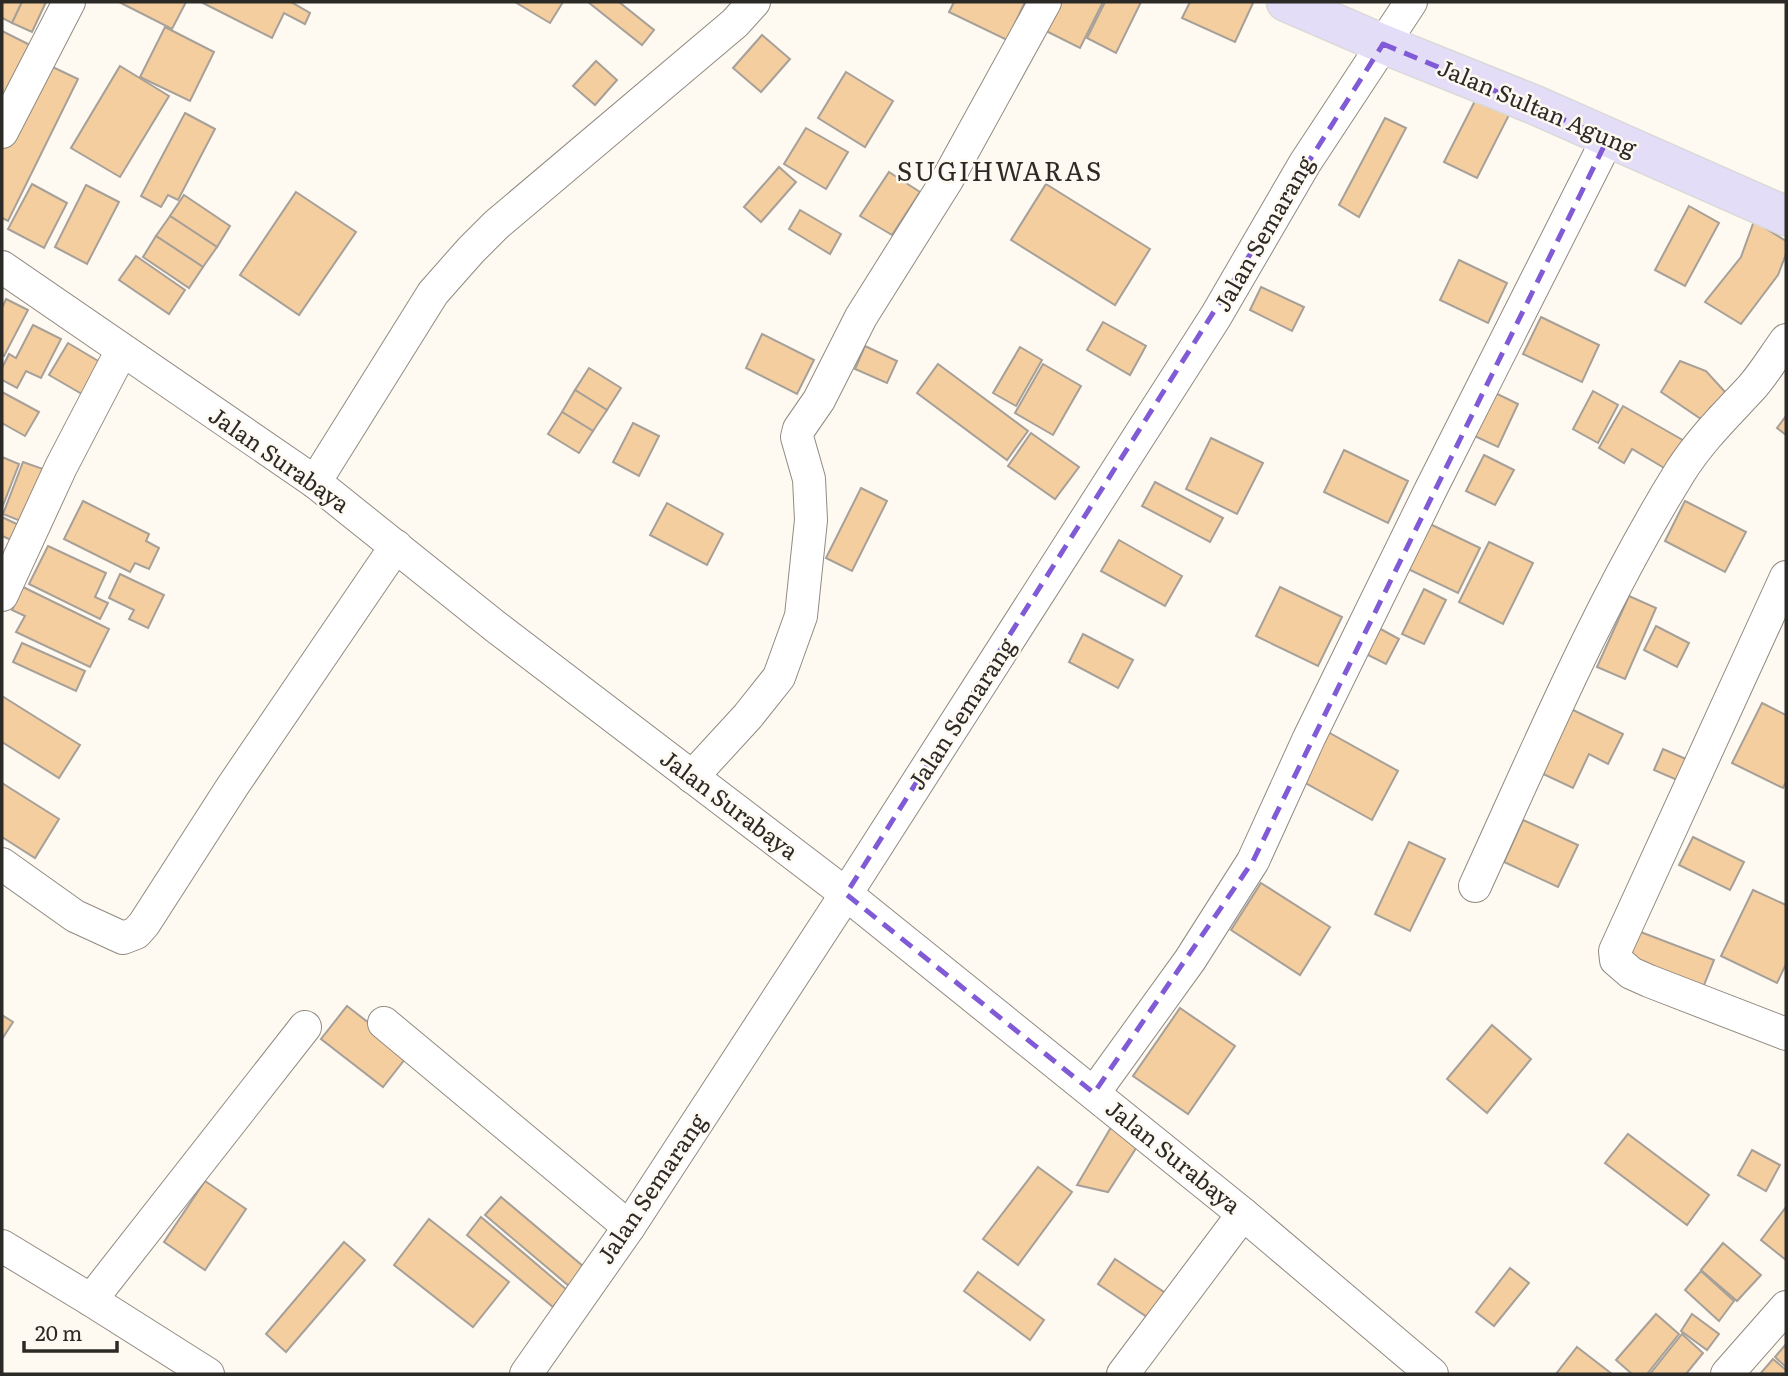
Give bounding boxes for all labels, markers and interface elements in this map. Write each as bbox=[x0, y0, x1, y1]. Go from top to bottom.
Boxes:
street label: Jalan Sultan Agung bbox=[1433, 49, 1643, 163]
street label: Jalan Semarang bbox=[1204, 149, 1321, 317]
district label: SUGIHWARAS bbox=[897, 150, 1103, 189]
street label: Jalan Surabaya bbox=[203, 397, 358, 520]
street label: Jalan Semarang bbox=[898, 630, 1022, 796]
street label: Jalan Surabaya bbox=[654, 740, 807, 867]
street label: Jalan Surabaya bbox=[1099, 1090, 1250, 1221]
street label: Jalan Semarang bbox=[587, 1106, 713, 1270]
scale bar bbox=[24, 1310, 117, 1354]
text: 20 m bbox=[35, 1316, 82, 1347]

